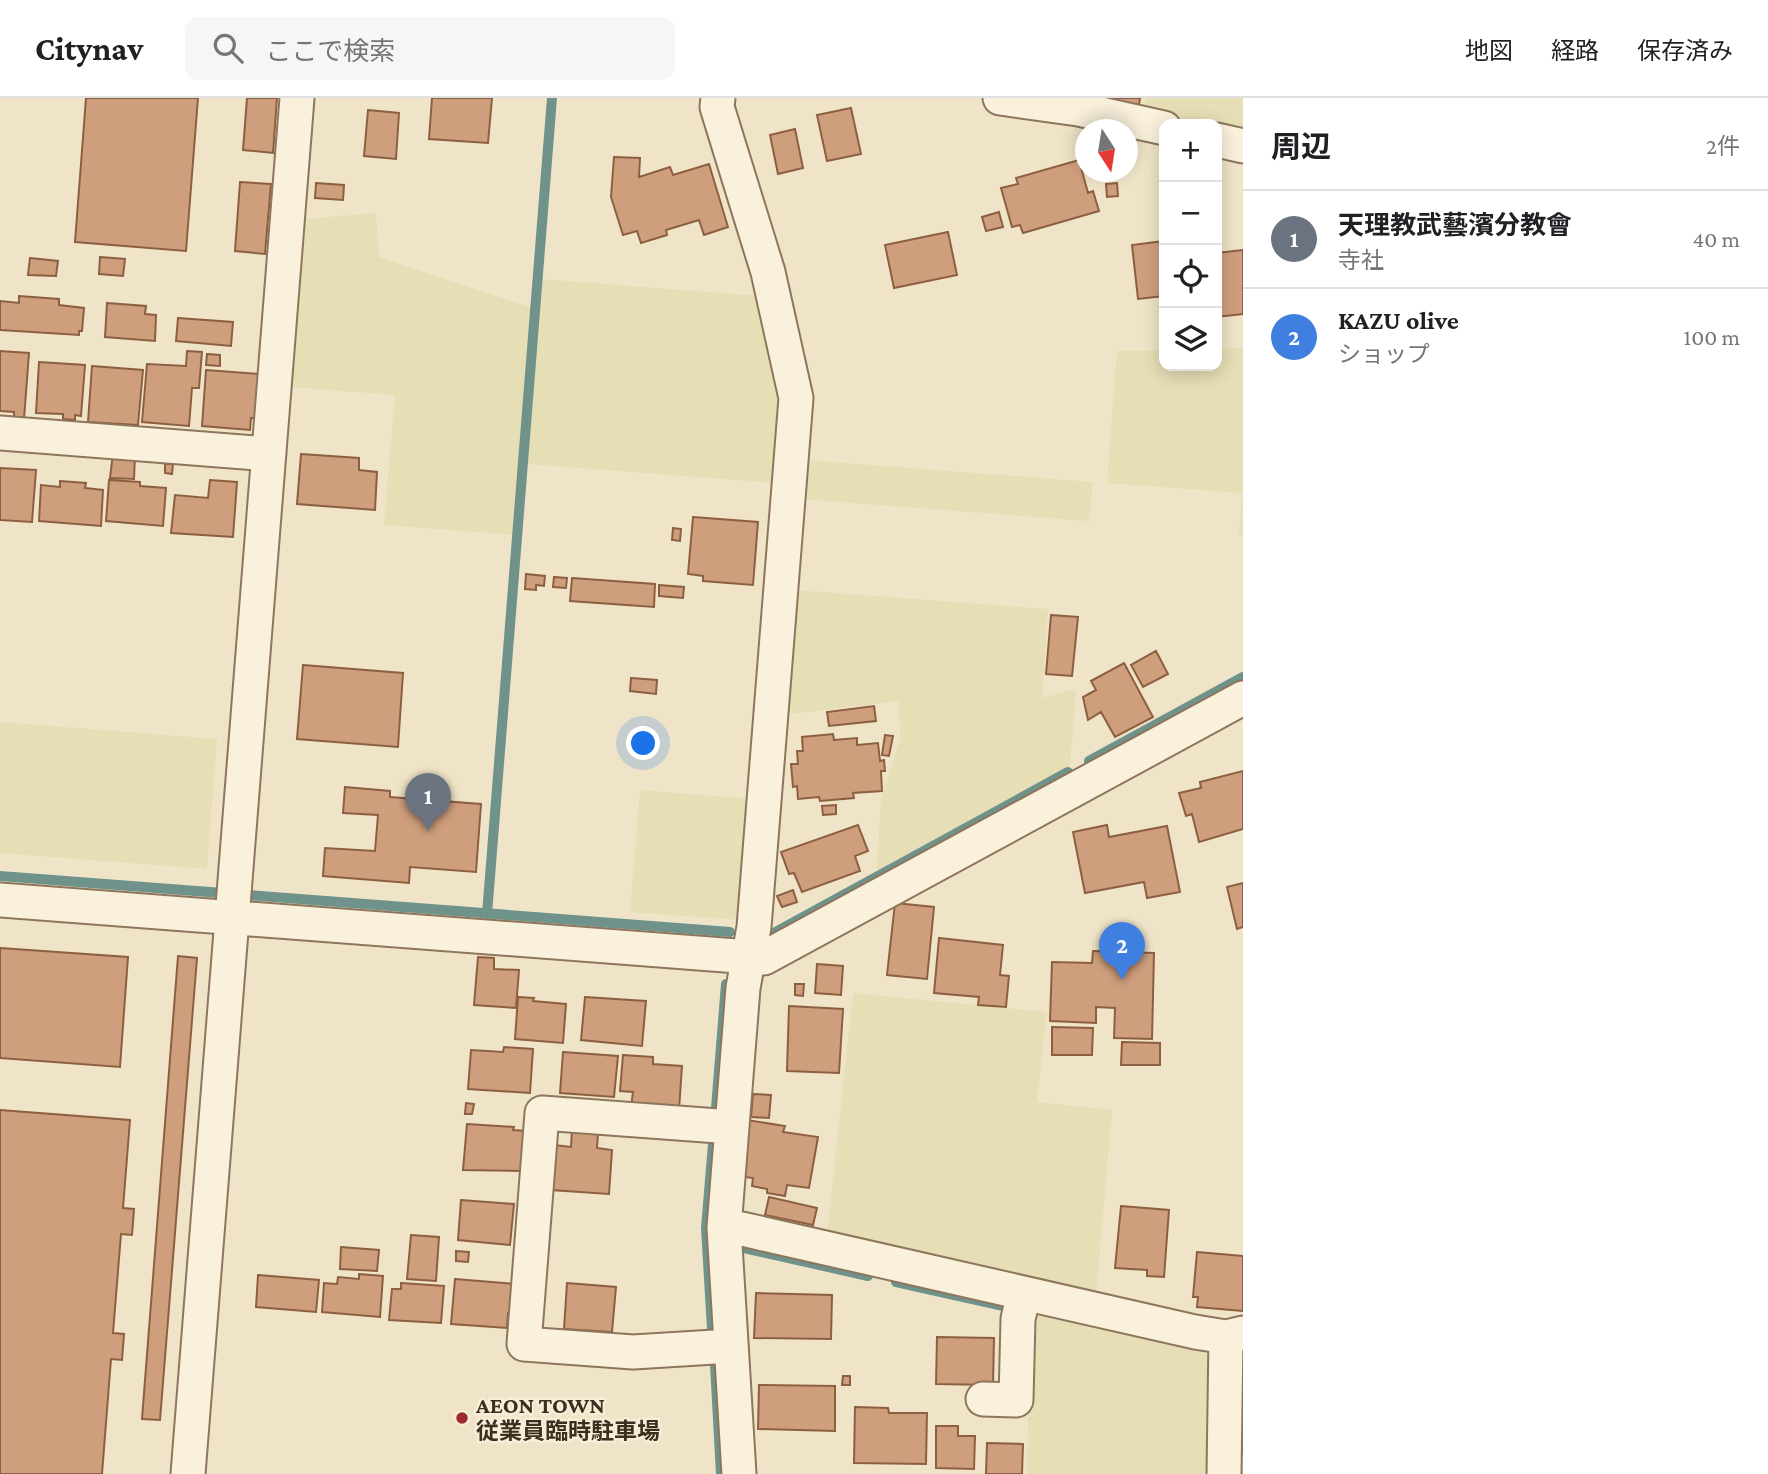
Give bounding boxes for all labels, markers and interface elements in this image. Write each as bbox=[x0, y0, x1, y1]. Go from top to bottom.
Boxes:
search box bbox=[185, 17, 675, 80]
icon: search bbox=[209, 29, 247, 67]
text: Citynav bbox=[35, 30, 143, 67]
text: ここで検索 bbox=[265, 37, 395, 66]
text: 地図 bbox=[1465, 37, 1513, 64]
text: 経路 bbox=[1551, 37, 1599, 64]
text: 保存済み bbox=[1637, 37, 1733, 64]
north arrow bbox=[1075, 119, 1138, 182]
map controls bbox=[1159, 119, 1222, 371]
button: + bbox=[1159, 119, 1222, 182]
text: 周辺 bbox=[1271, 130, 1331, 163]
text: 2件 bbox=[1706, 133, 1740, 159]
button: − bbox=[1159, 182, 1222, 245]
text: 天理教武藝濱分教會 bbox=[1338, 211, 1572, 240]
text: 1 bbox=[1290, 226, 1298, 252]
text: 40 m bbox=[1692, 226, 1740, 252]
button: locate bbox=[1159, 245, 1222, 308]
text: 寺社 bbox=[1338, 247, 1384, 273]
text: KAZU olive bbox=[1338, 306, 1459, 335]
button: layers bbox=[1159, 308, 1222, 371]
text: 2 bbox=[1288, 324, 1300, 350]
text: 100 m bbox=[1684, 324, 1740, 350]
text: ショップ bbox=[1338, 341, 1430, 367]
your location bbox=[626, 726, 660, 760]
pin: 1 bbox=[405, 773, 451, 831]
pin: 2 bbox=[1099, 922, 1145, 980]
place label: AEON TOWN 従業員臨時駐車場 bbox=[475, 1392, 660, 1444]
marker: AEON TOWN 従業員臨時駐車場 bbox=[454, 1410, 470, 1426]

